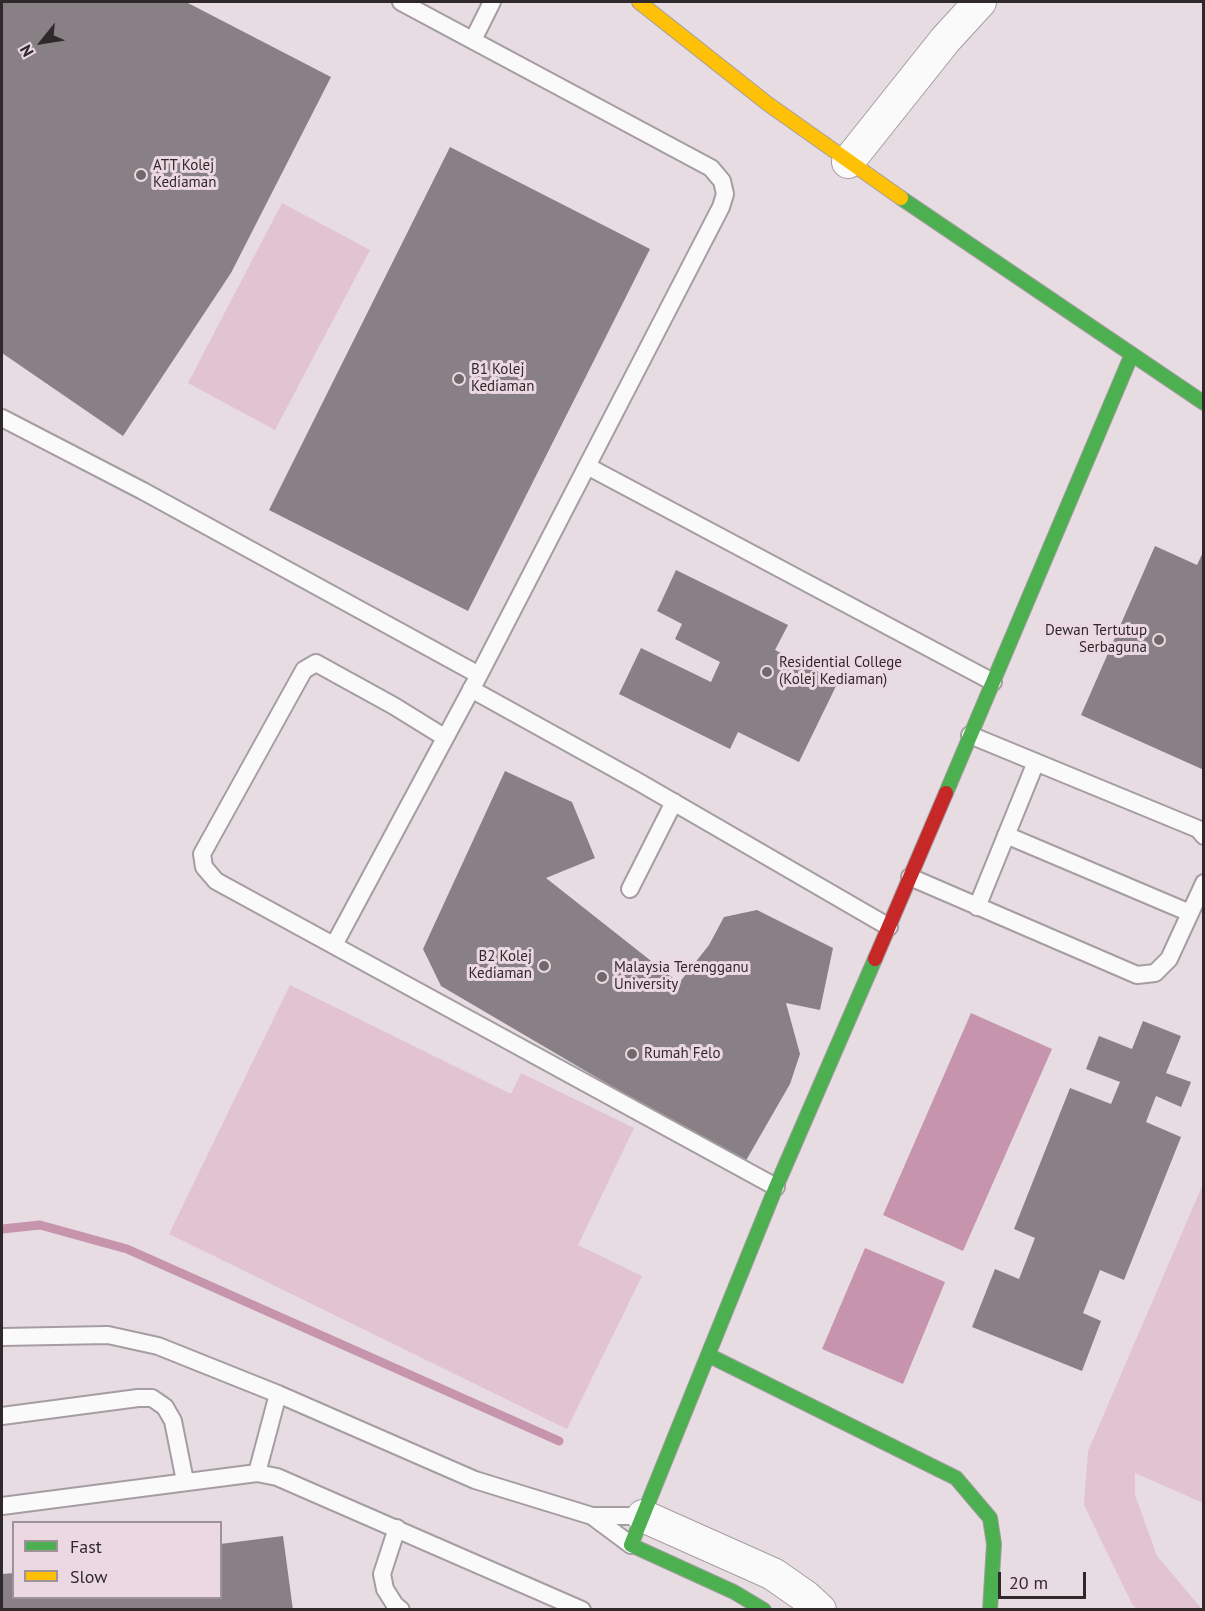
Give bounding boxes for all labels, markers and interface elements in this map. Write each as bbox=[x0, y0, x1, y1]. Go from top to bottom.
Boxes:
north arrow bbox=[12, 12, 72, 72]
text: N bbox=[15, 41, 38, 61]
place label: ATT Kolej Kediaman bbox=[153, 157, 216, 192]
marker: ATT Kolej Kediaman bbox=[134, 168, 148, 182]
place label: B1 Kolej Kediaman bbox=[471, 361, 534, 396]
marker: B1 Kolej Kediaman bbox=[452, 372, 466, 386]
place label: Dewan Tertutup Serbaguna bbox=[1045, 622, 1147, 657]
marker: Dewan Tertutup Serbaguna bbox=[1152, 633, 1166, 647]
place label: Residential College (Kolej Kediaman) bbox=[779, 654, 902, 689]
marker: Residential College (Kolej Kediaman) bbox=[760, 665, 774, 679]
place label: B2 Kolej Kediaman bbox=[469, 948, 532, 983]
marker: B2 Kolej Kediaman bbox=[537, 959, 551, 973]
place label: Malaysia Terengganu University bbox=[614, 959, 749, 994]
marker: Malaysia Terengganu University bbox=[595, 970, 609, 984]
place label: Rumah Felo bbox=[644, 1045, 720, 1063]
marker: Rumah Felo bbox=[625, 1047, 639, 1061]
legend bbox=[12, 1521, 222, 1599]
text: Fast bbox=[70, 1535, 102, 1558]
scale bar bbox=[1001, 1560, 1090, 1598]
text: Slow bbox=[70, 1565, 108, 1588]
text: 20 m bbox=[1009, 1571, 1048, 1594]

